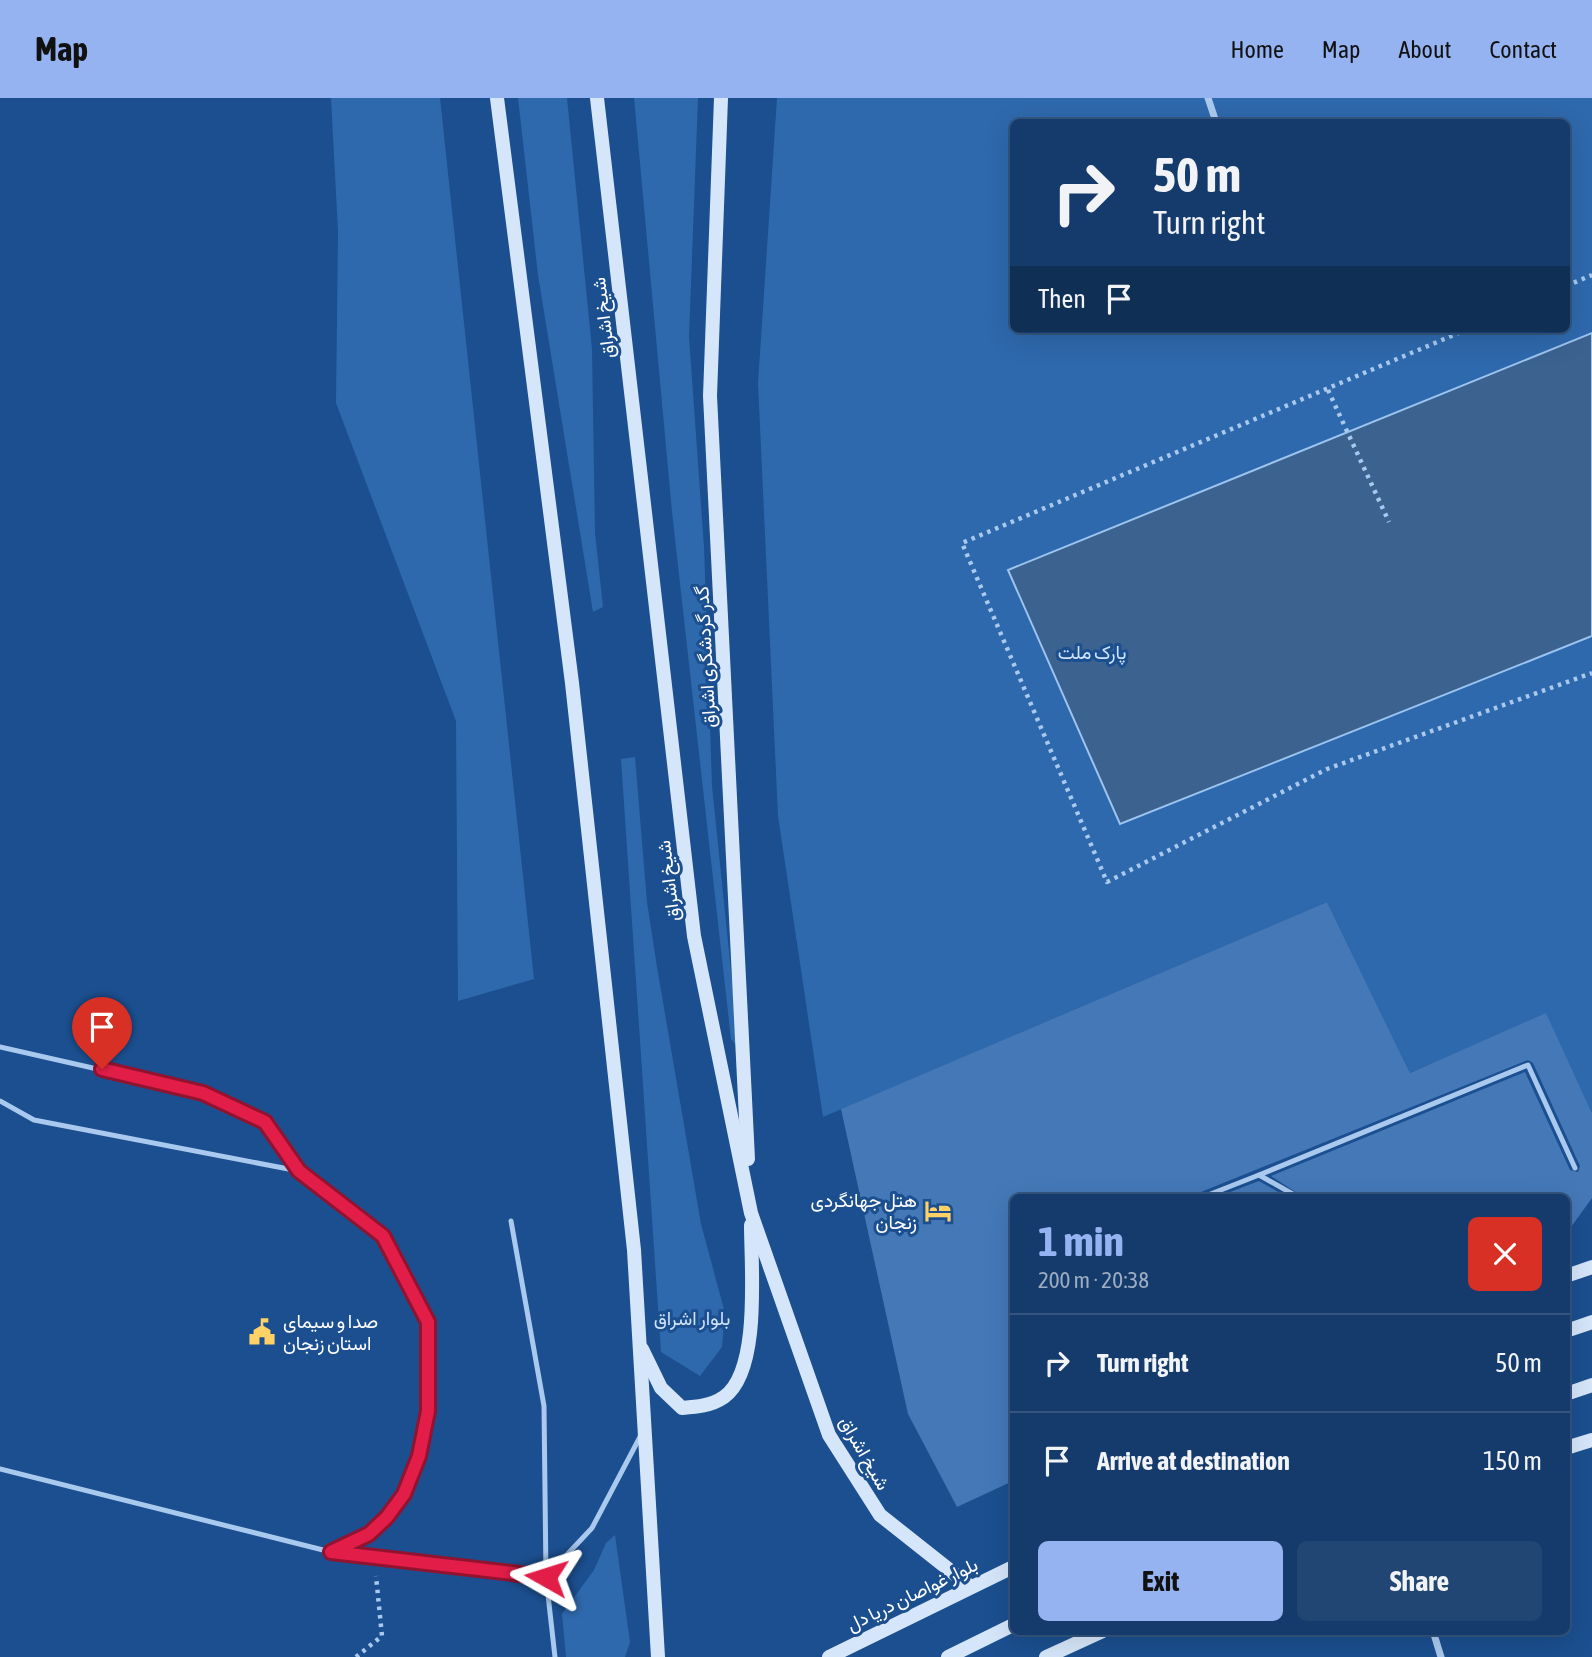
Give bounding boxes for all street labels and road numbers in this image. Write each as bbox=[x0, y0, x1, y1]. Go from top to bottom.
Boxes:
street label: شیخ اشراق bbox=[587, 276, 622, 360]
street label: گدر گردشگری اشراق bbox=[690, 585, 721, 729]
street label: شیخ اشراق bbox=[652, 839, 687, 923]
street label: شیخ اشراق bbox=[832, 1412, 895, 1495]
street label: بلوار غواصان دریا دل bbox=[843, 1553, 982, 1636]

